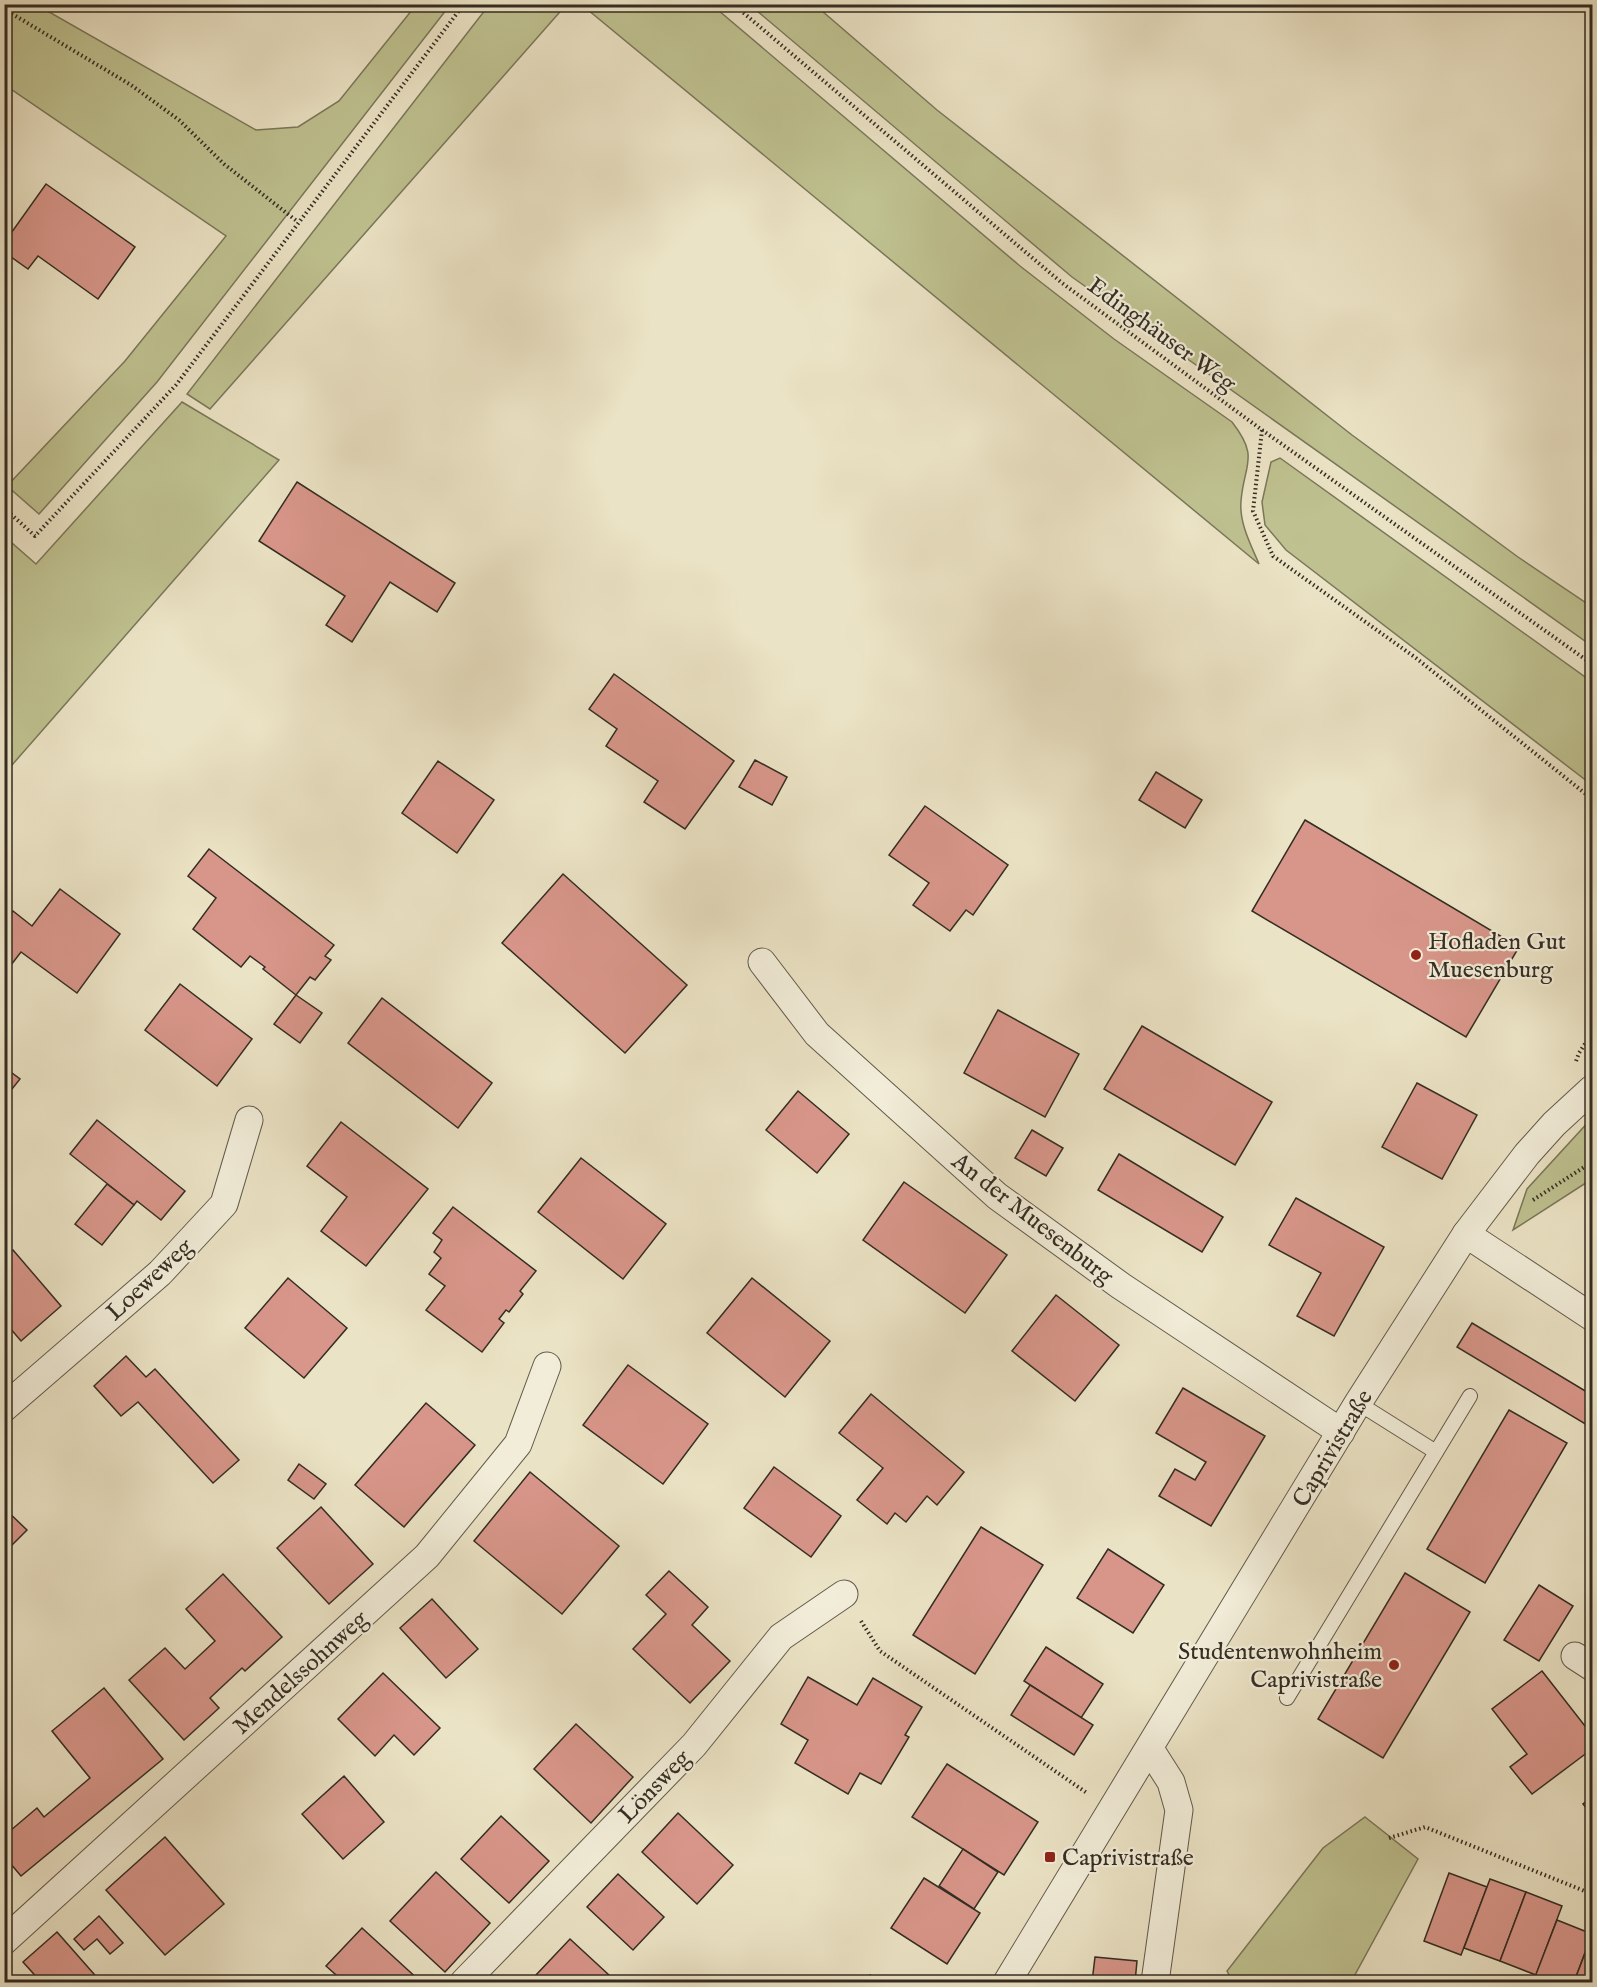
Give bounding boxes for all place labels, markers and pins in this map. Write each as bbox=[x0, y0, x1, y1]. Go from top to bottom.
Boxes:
place label: Hofladen Gut Muesenburg bbox=[1428, 927, 1566, 986]
marker: Hofladen Gut Muesenburg bbox=[1409, 948, 1423, 962]
place label: Studentenwohnheim Caprivistraße bbox=[1178, 1637, 1382, 1696]
marker: Studentenwohnheim Caprivistraße bbox=[1387, 1658, 1401, 1672]
place label: Caprivistraße bbox=[1062, 1843, 1194, 1874]
marker: Caprivistraße bbox=[1043, 1850, 1057, 1864]

